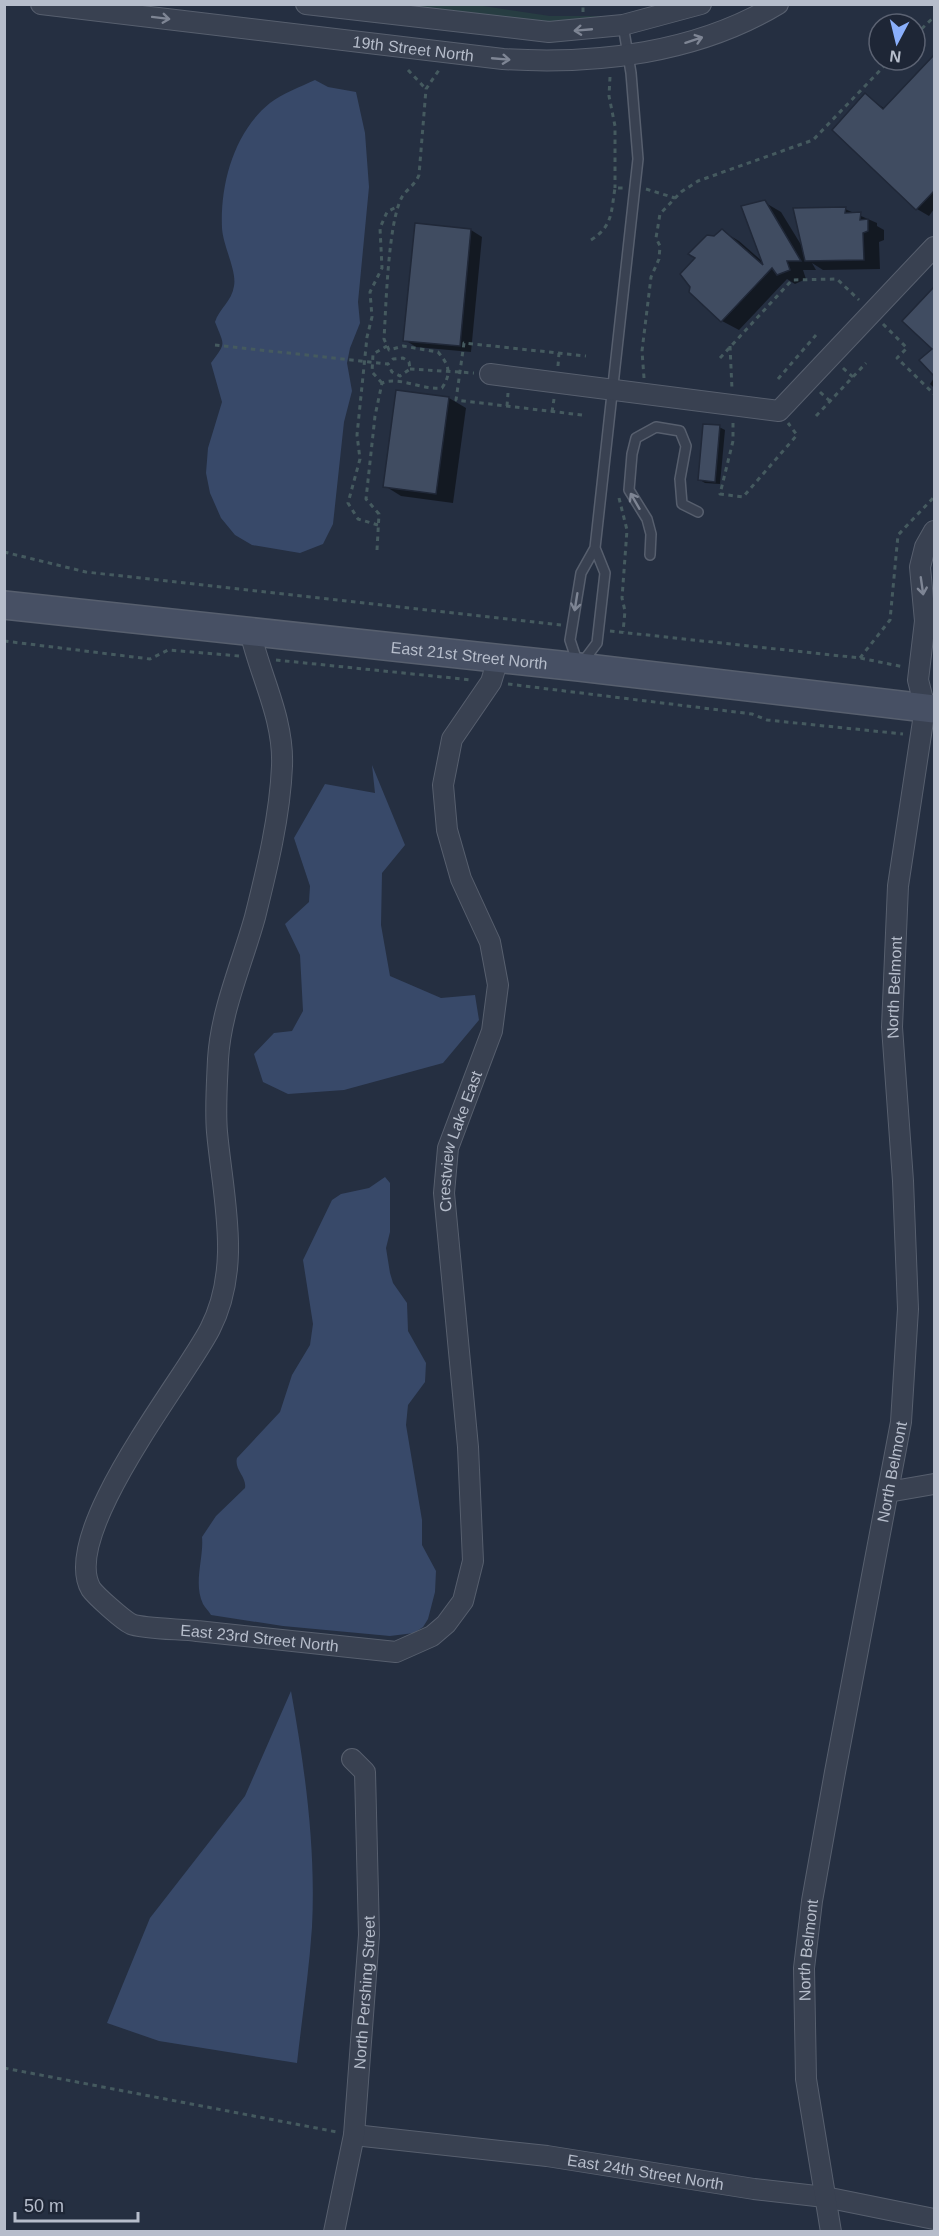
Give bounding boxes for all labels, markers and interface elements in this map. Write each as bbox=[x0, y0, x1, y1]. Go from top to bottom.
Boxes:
north arrow bbox=[867, 12, 927, 72]
one-way arrow bbox=[151, 13, 171, 24]
one-way arrow bbox=[573, 25, 593, 36]
street label: 19th Street North bbox=[352, 33, 475, 64]
one-way arrow bbox=[684, 33, 703, 44]
text: N bbox=[888, 47, 902, 66]
one-way arrow bbox=[491, 53, 510, 64]
one-way arrow bbox=[629, 492, 641, 509]
one-way arrow bbox=[916, 576, 927, 596]
one-way arrow bbox=[571, 592, 582, 612]
street label: East 21st Street North bbox=[390, 639, 548, 673]
street label: North Belmont bbox=[884, 935, 905, 1039]
street label: Crestview Lake East bbox=[436, 1068, 485, 1213]
street label: North Belmont bbox=[874, 1420, 910, 1524]
street label: East 23rd Street North bbox=[180, 1622, 340, 1655]
street label: North Belmont bbox=[796, 1898, 821, 2001]
street label: North Pershing Street bbox=[351, 1915, 378, 2070]
street label: East 24th Street North bbox=[566, 2151, 725, 2193]
scale bar bbox=[15, 2185, 138, 2223]
text: 50 m bbox=[24, 2196, 64, 2216]

